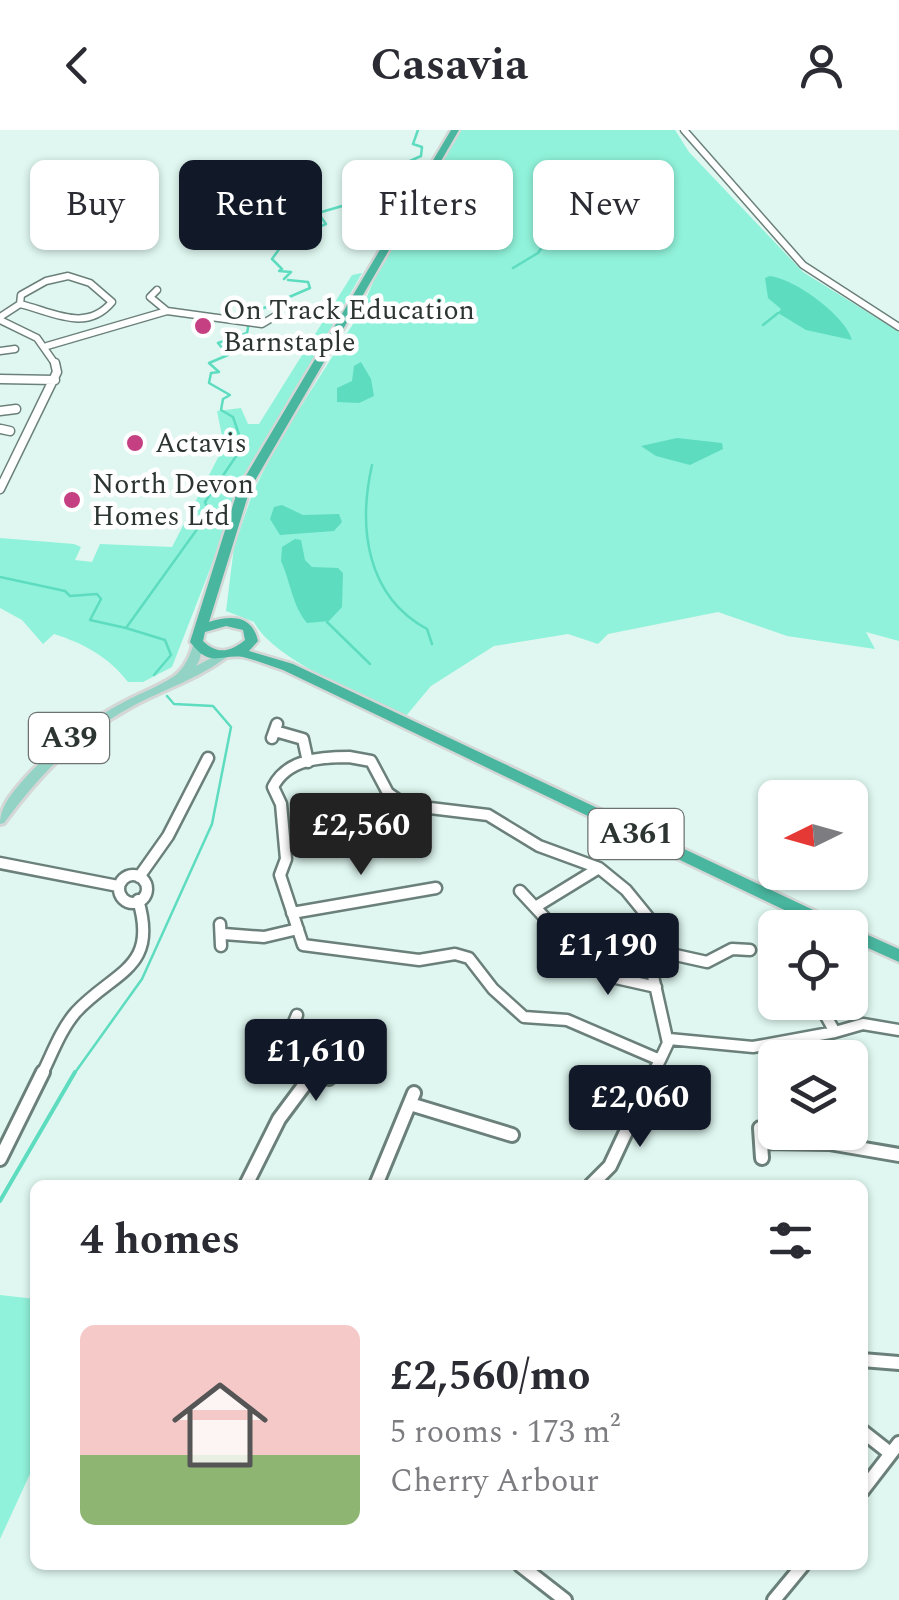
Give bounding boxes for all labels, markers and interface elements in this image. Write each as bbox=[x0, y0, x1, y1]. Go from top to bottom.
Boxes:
text: Casavia bbox=[371, 31, 528, 100]
icon: back bbox=[50, 38, 105, 93]
icon: person bbox=[794, 38, 849, 93]
chip: Buy bbox=[30, 160, 159, 250]
chip: Rent bbox=[179, 160, 322, 250]
chip: Filters bbox=[342, 160, 513, 250]
chip: New bbox=[533, 160, 674, 250]
place label: On Track Education Barnstaple bbox=[223, 289, 475, 364]
marker: On Track Education Barnstaple bbox=[192, 315, 214, 337]
place label: Actavis bbox=[155, 422, 247, 465]
marker: Actavis bbox=[124, 432, 146, 454]
place label: North Devon Homes Ltd bbox=[92, 463, 254, 538]
marker: North Devon Homes Ltd bbox=[61, 489, 83, 511]
road number: A39 bbox=[29, 713, 109, 763]
north arrow bbox=[758, 780, 868, 890]
map controls bbox=[758, 780, 868, 1150]
pin: £2,560 bbox=[280, 793, 442, 878]
text: £2,560 bbox=[312, 801, 410, 850]
road number: A361 bbox=[588, 809, 684, 859]
button: locate bbox=[758, 910, 868, 1020]
pin: £1,190 bbox=[527, 913, 689, 998]
text: £1,190 bbox=[559, 921, 657, 970]
pin: £1,610 bbox=[235, 1019, 397, 1104]
text: £1,610 bbox=[267, 1027, 365, 1076]
button: layers bbox=[758, 1040, 868, 1150]
pin: £2,060 bbox=[559, 1065, 721, 1150]
text: £2,060 bbox=[591, 1073, 689, 1122]
text: 4 homes bbox=[80, 1209, 240, 1272]
icon: filters bbox=[763, 1213, 818, 1268]
text: £2,560/mo bbox=[390, 1345, 590, 1408]
icon: home bbox=[160, 1365, 280, 1485]
text: 5 rooms · 173 m² bbox=[390, 1408, 620, 1457]
text: Cherry Arbour bbox=[390, 1457, 599, 1506]

